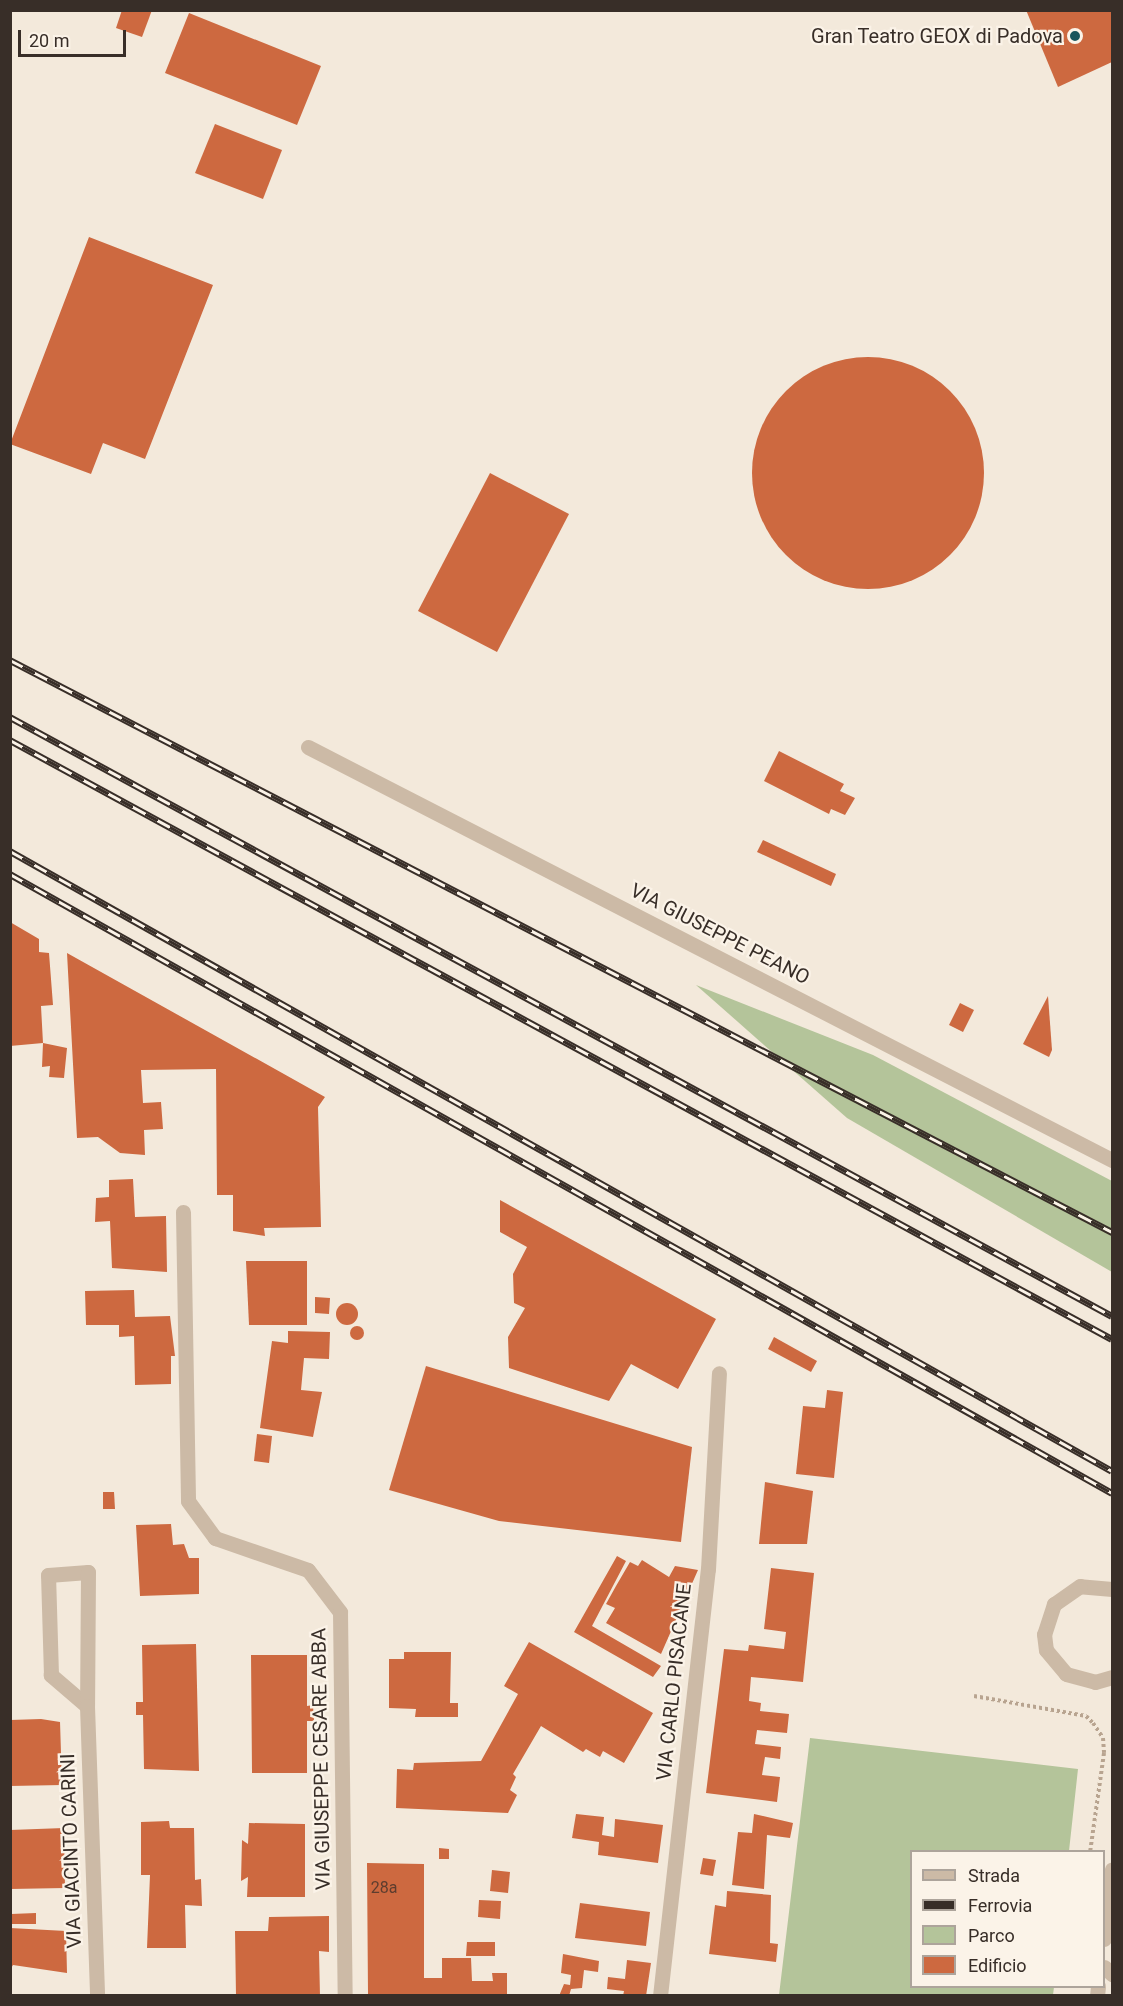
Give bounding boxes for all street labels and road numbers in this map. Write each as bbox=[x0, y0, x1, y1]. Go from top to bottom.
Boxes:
street label: VIA GIUSEPPE PEANO bbox=[626, 878, 814, 990]
street label: VIA CARLO PISACANE bbox=[652, 1582, 696, 1782]
street label: VIA GIUSEPPE CESARE ABBA bbox=[307, 1628, 335, 1890]
street label: VIA GIACINTO CARINI bbox=[56, 1753, 86, 1949]

